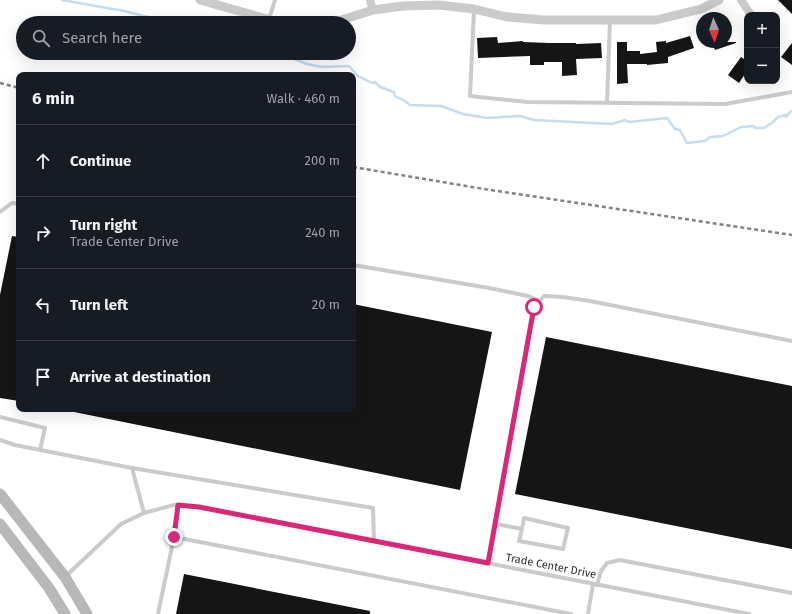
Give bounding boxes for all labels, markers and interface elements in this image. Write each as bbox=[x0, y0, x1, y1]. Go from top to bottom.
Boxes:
north arrow bbox=[696, 12, 732, 48]
map controls bbox=[744, 12, 780, 84]
button: + bbox=[744, 12, 780, 48]
search box bbox=[16, 16, 356, 60]
icon: search bbox=[30, 27, 52, 49]
text: Search here bbox=[62, 29, 142, 47]
button: − bbox=[744, 48, 780, 84]
text: 6 min bbox=[32, 88, 75, 109]
text: Walk · 460 m bbox=[267, 91, 340, 106]
icon: ahead bbox=[32, 150, 54, 172]
text: Continue bbox=[70, 152, 131, 170]
text: 200 m bbox=[304, 153, 340, 168]
text: Turn right bbox=[70, 216, 137, 234]
icon: right bbox=[32, 222, 54, 244]
text: 240 m bbox=[305, 225, 340, 240]
text: Trade Center Drive bbox=[70, 234, 179, 249]
icon: left bbox=[32, 294, 54, 316]
text: Turn left bbox=[70, 296, 128, 314]
text: 20 m bbox=[312, 297, 340, 312]
route start bbox=[525, 298, 543, 316]
icon: arrive bbox=[32, 366, 54, 388]
text: Arrive at destination bbox=[70, 368, 211, 386]
route end bbox=[165, 528, 183, 546]
street label: Trade Center Drive bbox=[505, 551, 597, 581]

